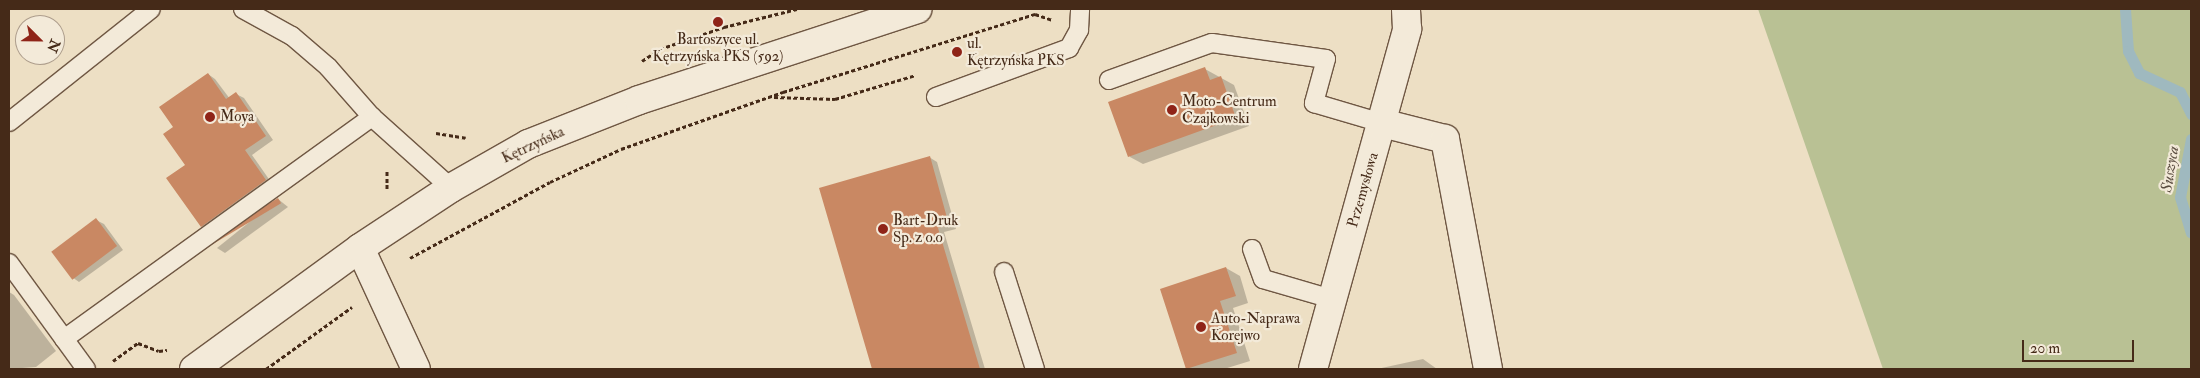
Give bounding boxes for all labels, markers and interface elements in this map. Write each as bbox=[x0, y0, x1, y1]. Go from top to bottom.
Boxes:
north arrow bbox=[15, 15, 65, 65]
marker: Bartoszyce ul. Kętrzyńska PKS (592) bbox=[712, 16, 724, 28]
place label: Bartoszyce ul. Kętrzyńska PKS (592) bbox=[653, 30, 783, 65]
place label: ul. Kętrzyńska PKS bbox=[967, 34, 1065, 69]
text: N bbox=[43, 37, 64, 55]
marker: ul. Kętrzyńska PKS bbox=[951, 46, 963, 58]
place label: Moto-Centrum Czajkowski bbox=[1182, 92, 1277, 127]
marker: Moto-Centrum Czajkowski bbox=[1166, 104, 1178, 116]
place label: Moya bbox=[220, 108, 254, 126]
marker: Moya bbox=[204, 111, 216, 123]
street label: Kętrzyńska bbox=[499, 123, 567, 167]
water label: Suszyca bbox=[2157, 145, 2183, 193]
street label: Przemysłowa bbox=[1344, 150, 1382, 230]
place label: Bart-Druk Sp. z o.o bbox=[893, 211, 959, 246]
marker: Bart-Druk Sp. z o.o bbox=[877, 223, 889, 235]
place label: Auto-Naprawa Korejwo bbox=[1211, 309, 1300, 344]
marker: Auto-Naprawa Korejwo bbox=[1195, 321, 1207, 333]
scale bar bbox=[2025, 330, 2138, 362]
text: 20 m bbox=[2030, 339, 2060, 358]

